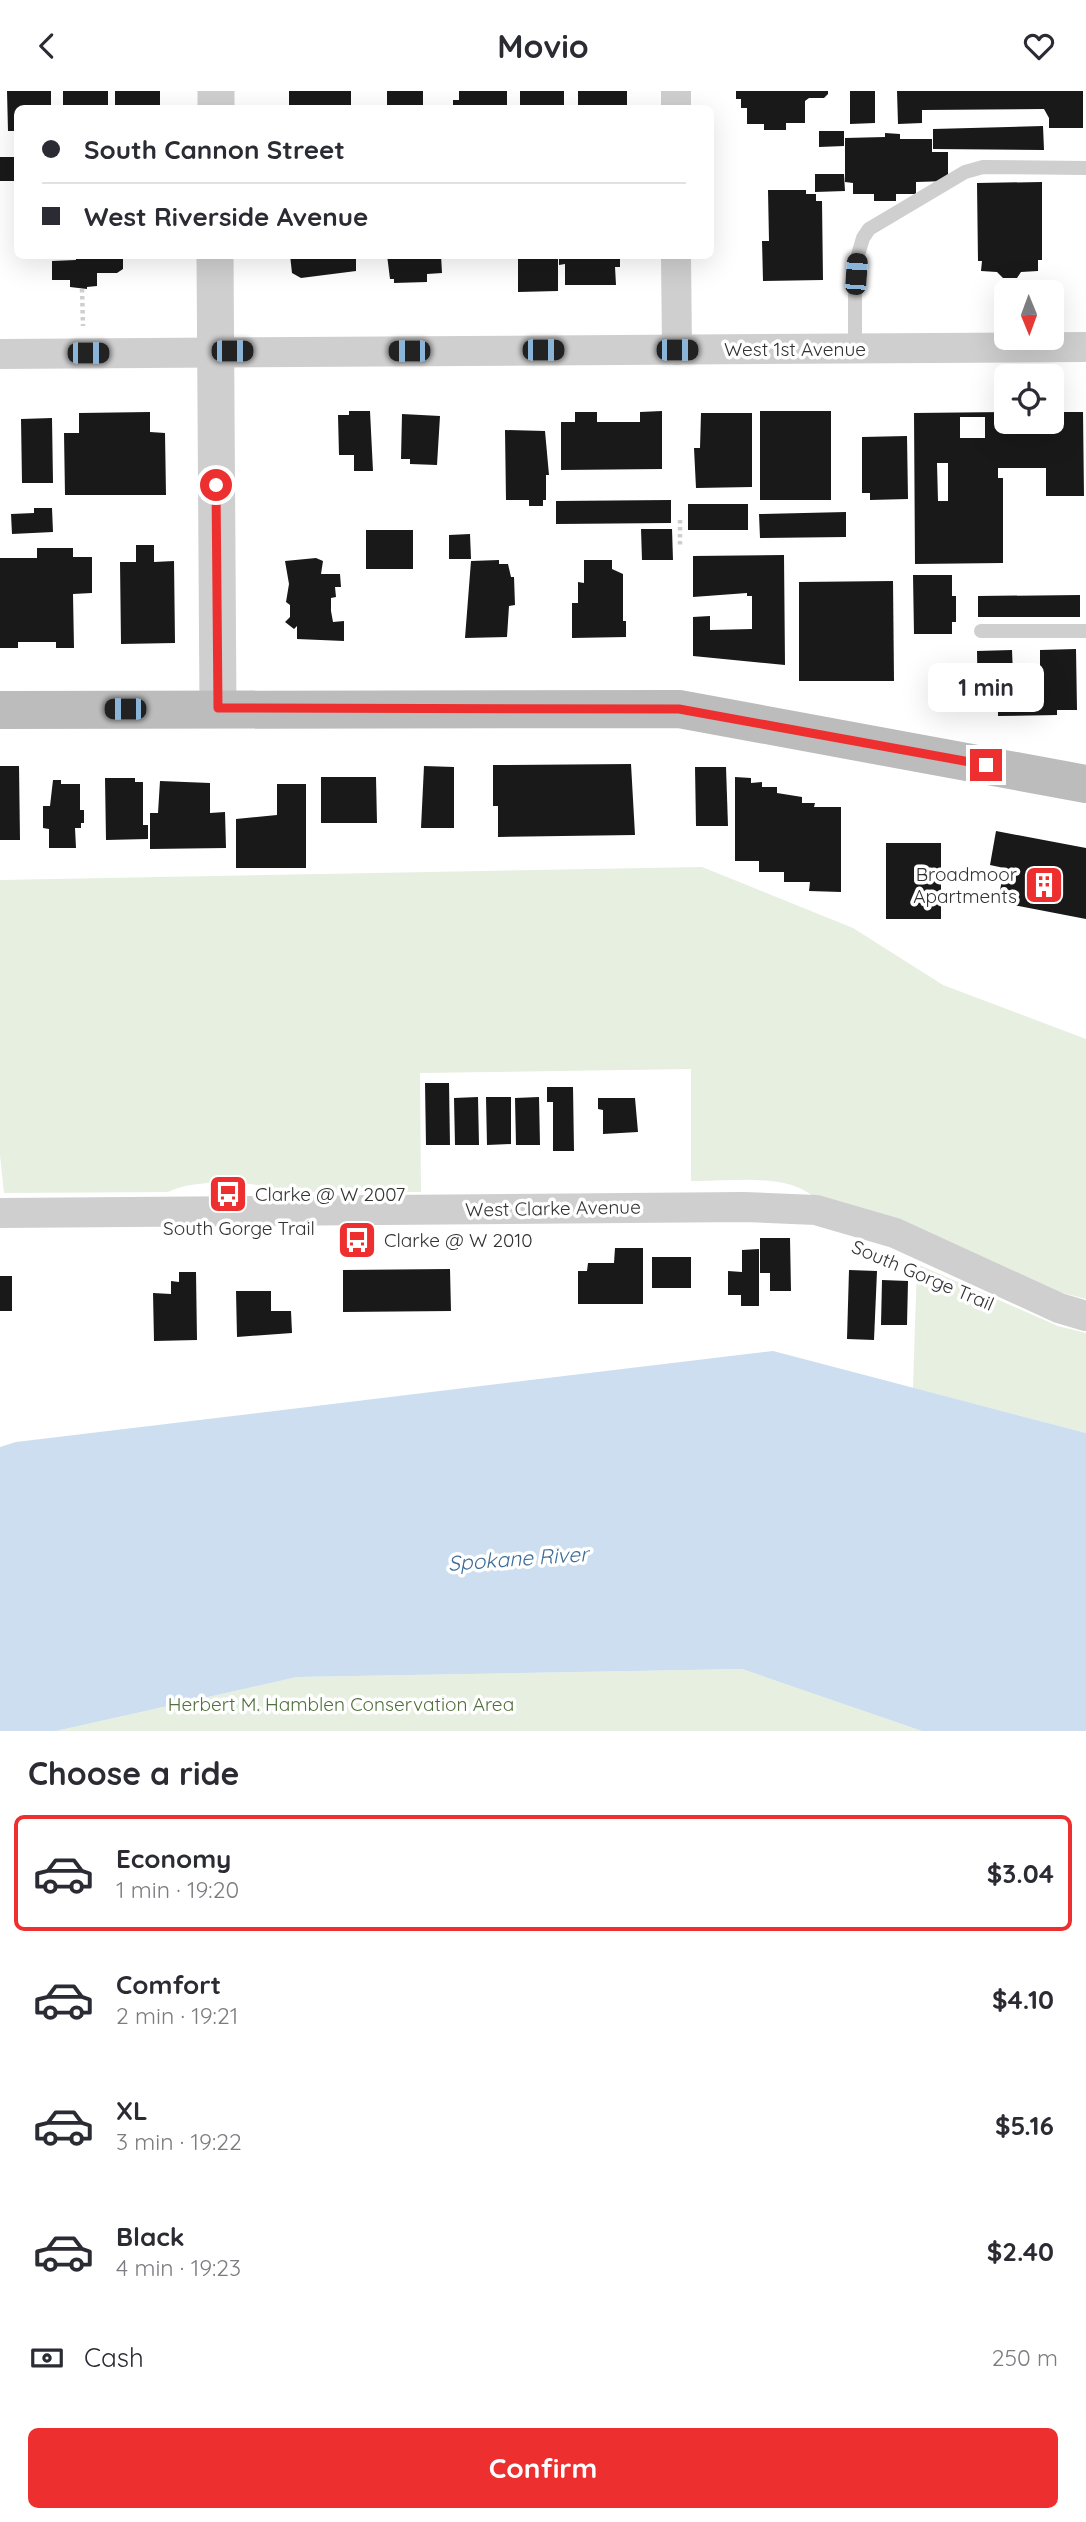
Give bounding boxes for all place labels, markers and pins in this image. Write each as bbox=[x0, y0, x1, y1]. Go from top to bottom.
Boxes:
place label: Broadmoor Apartments bbox=[913, 862, 1018, 908]
building icon: Broadmoor Apartments bbox=[1023, 864, 1065, 906]
bus stop icon: Clarke @ W 2007 bbox=[207, 1173, 249, 1215]
place label: Clarke @ W 2007 bbox=[255, 1182, 406, 1206]
bus stop icon: Clarke @ W 2010 bbox=[336, 1219, 378, 1261]
place label: Clarke @ W 2010 bbox=[384, 1228, 533, 1252]

